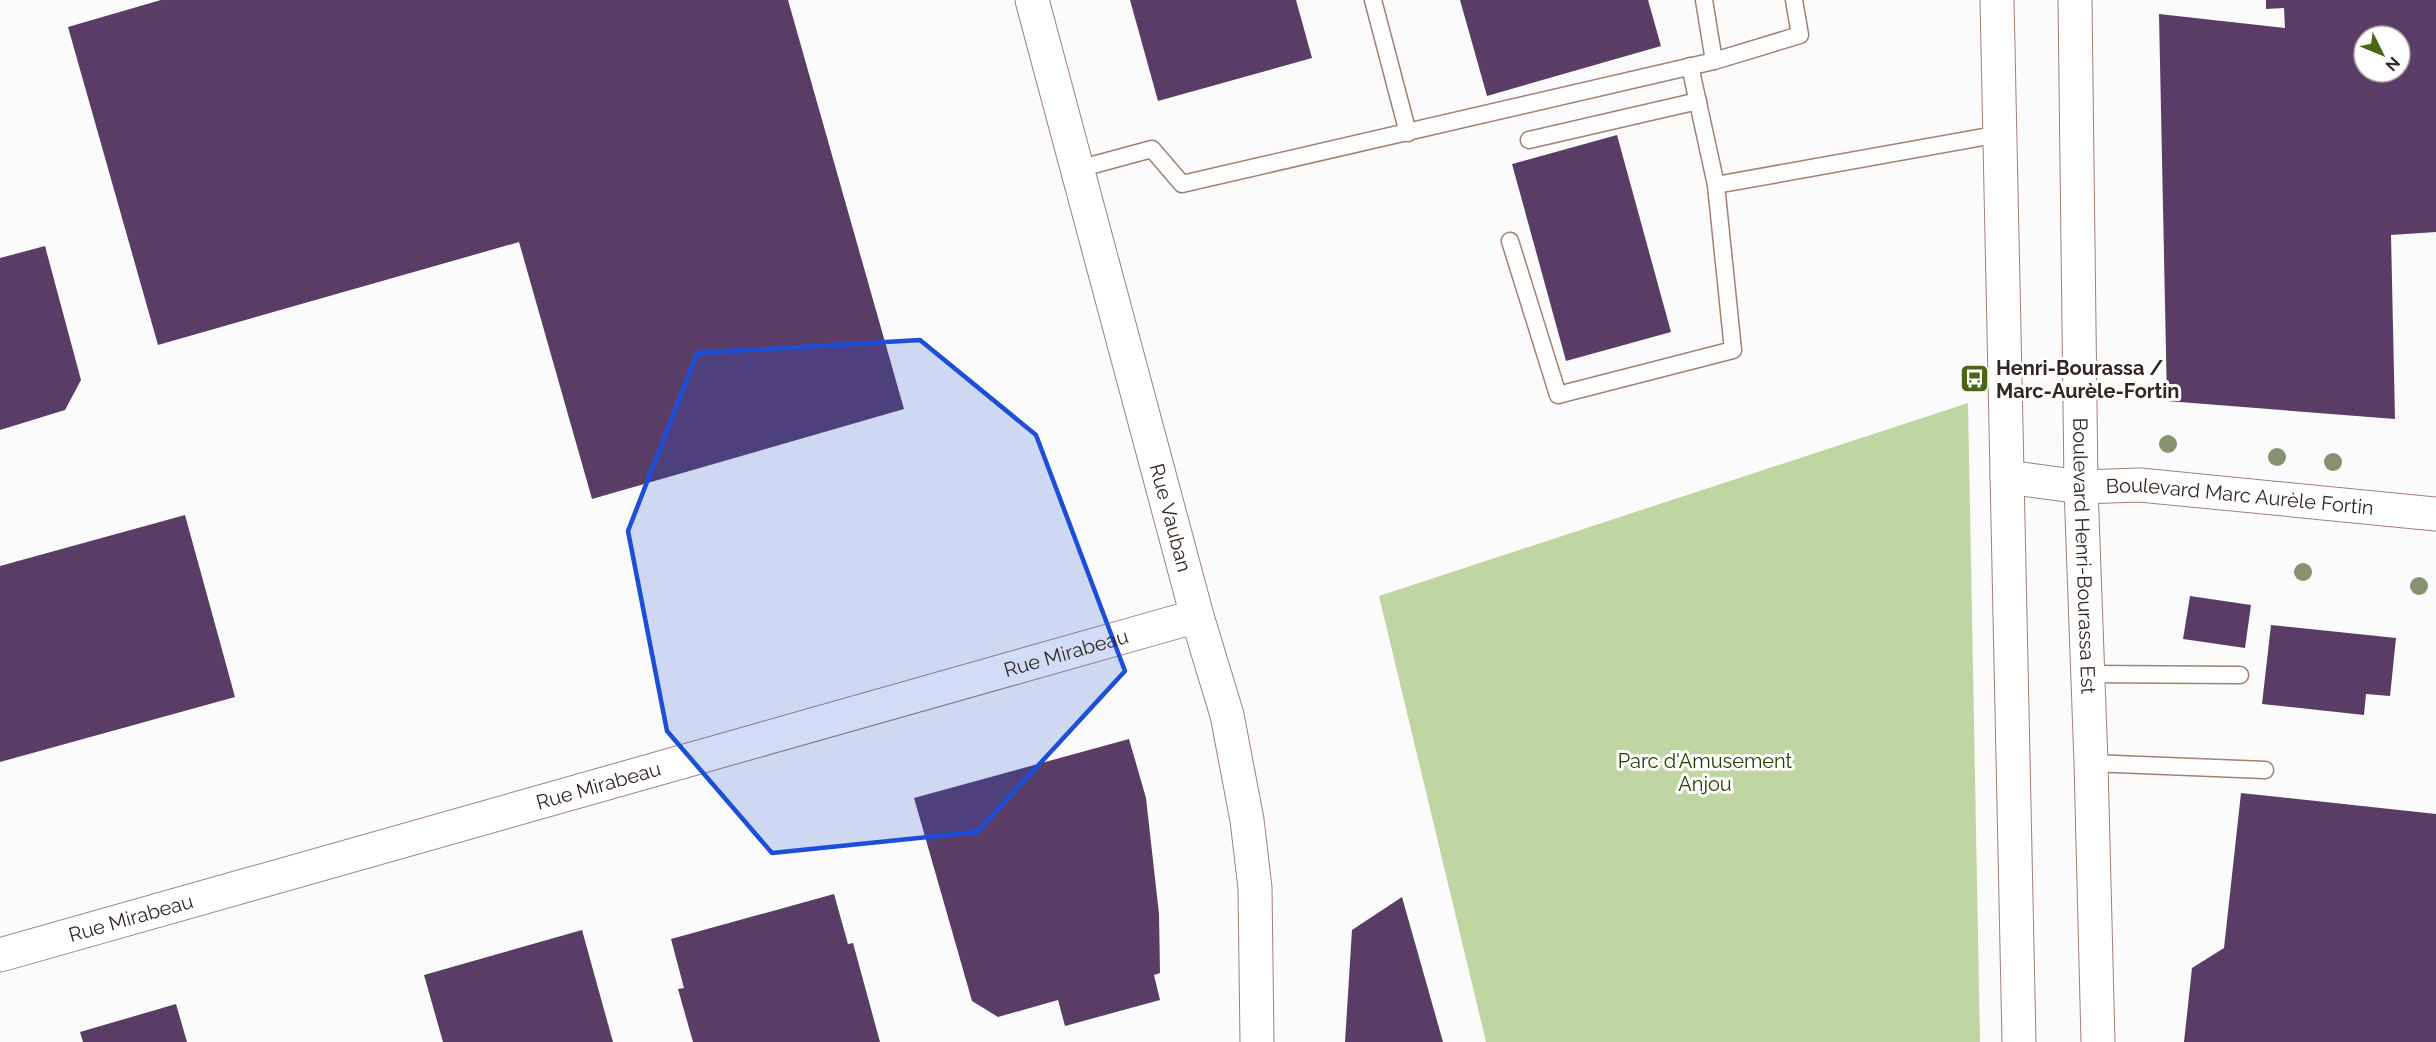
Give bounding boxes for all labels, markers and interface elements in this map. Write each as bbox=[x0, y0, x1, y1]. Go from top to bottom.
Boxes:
north arrow bbox=[2352, 24, 2412, 84]
text: N bbox=[2381, 53, 2404, 75]
place label: Henri-Bourassa / Marc-Aurèle-Fortin bbox=[1996, 356, 2179, 403]
bus stop icon: Henri-Bourassa / Marc-Aurèle-Fortin bbox=[1959, 363, 1991, 395]
street label: Boulevard Henri-Bourassa Est bbox=[2068, 418, 2101, 695]
street label: Rue Vauban bbox=[1145, 461, 1197, 575]
street label: Boulevard Marc Aurèle Fortin bbox=[2105, 473, 2375, 520]
street label: Rue Mirabeau bbox=[1001, 624, 1131, 682]
park label: Parc d'Amusement Anjou bbox=[1618, 749, 1793, 796]
street label: Rue Mirabeau bbox=[533, 756, 663, 815]
street label: Rue Mirabeau bbox=[66, 889, 196, 947]

